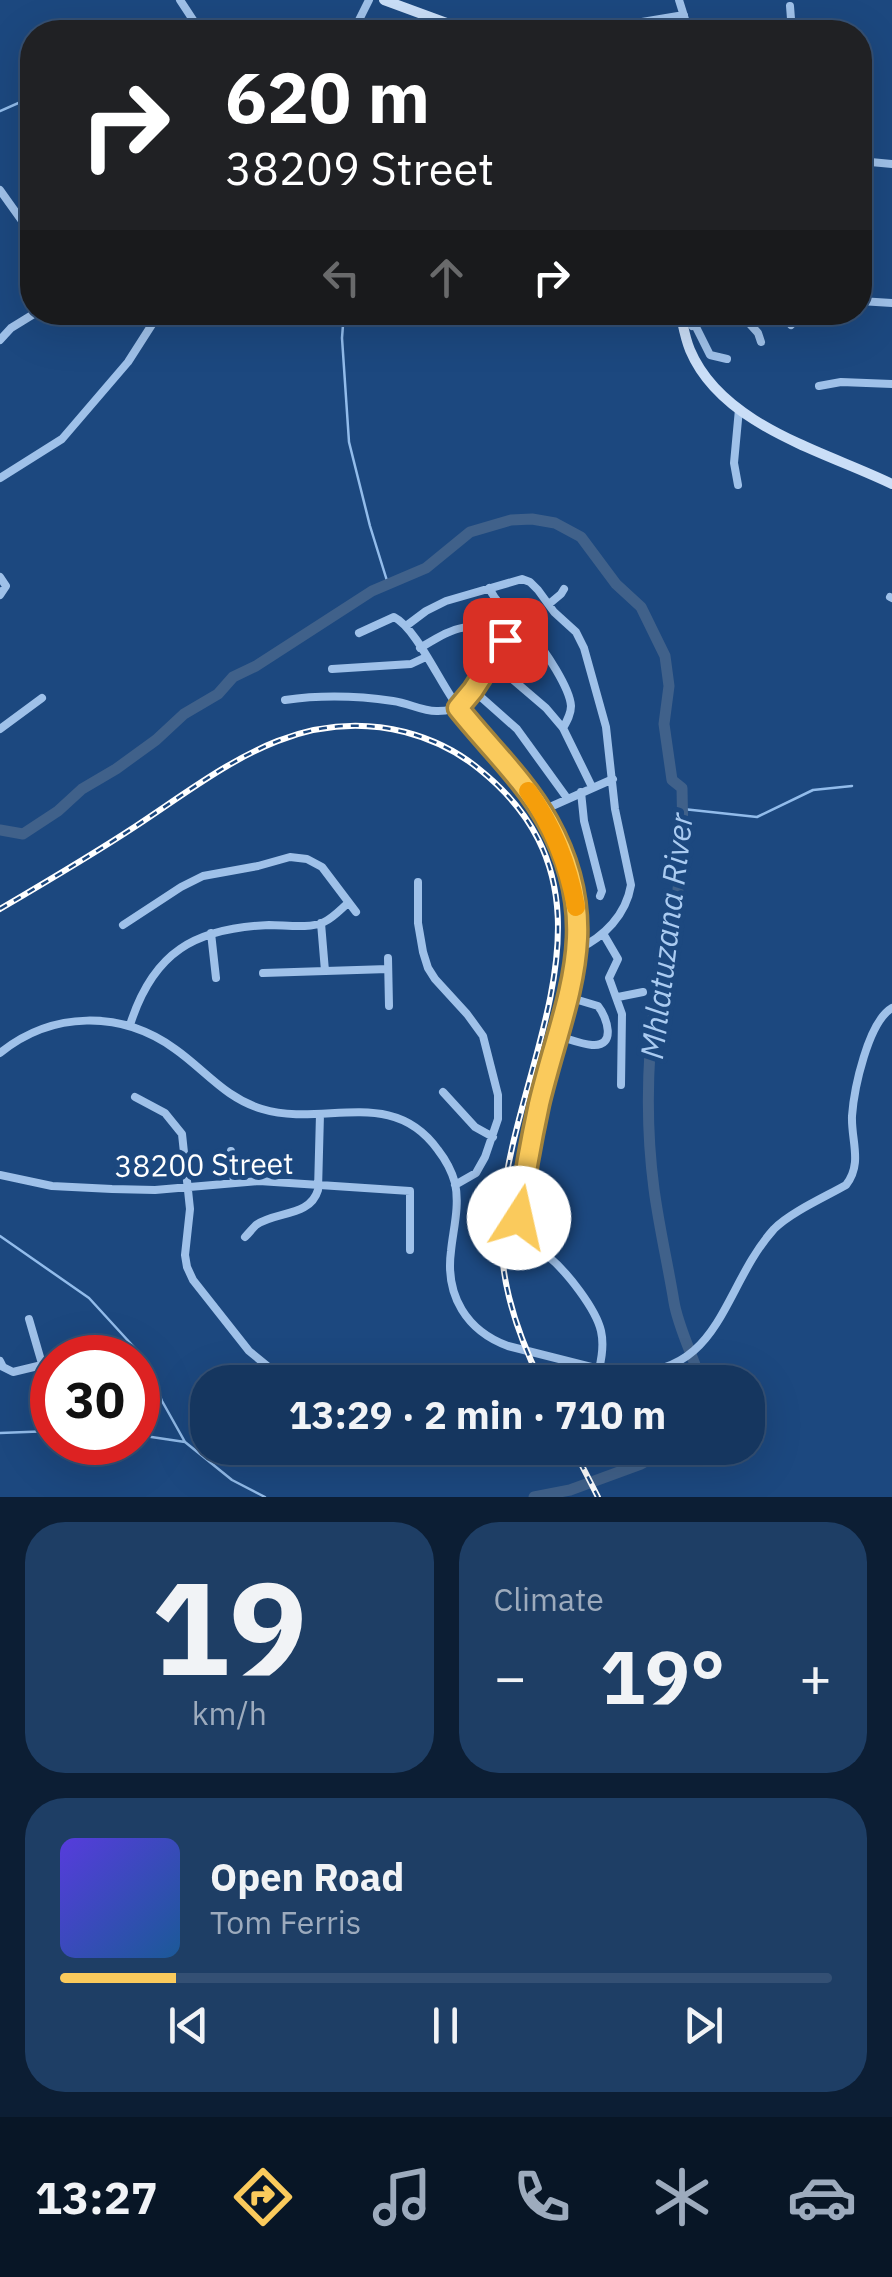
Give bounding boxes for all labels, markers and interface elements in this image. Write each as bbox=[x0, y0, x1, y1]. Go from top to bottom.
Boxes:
text: 620 m bbox=[225, 51, 430, 142]
icon: right bbox=[60, 60, 190, 190]
text: 38209 Street bbox=[225, 139, 494, 197]
icon: left bbox=[314, 250, 369, 305]
icon: ahead bbox=[419, 250, 474, 305]
icon: right bbox=[524, 250, 579, 305]
pin bbox=[463, 598, 548, 683]
icon: arrive bbox=[478, 613, 533, 668]
water label: Mhlatuzana River bbox=[630, 809, 702, 1061]
street label: 38200 Street bbox=[114, 1143, 294, 1185]
position arrow bbox=[467, 1166, 571, 1270]
speed limit sign: 30 bbox=[30, 1335, 160, 1465]
text: 13:29 · 2 min · 710 m bbox=[289, 1390, 666, 1439]
text: 19 bbox=[151, 1542, 307, 1711]
text: Climate bbox=[494, 1578, 604, 1620]
text: 19° bbox=[600, 1627, 725, 1725]
text: − bbox=[494, 1641, 527, 1712]
text: + bbox=[799, 1641, 832, 1712]
text: km/h bbox=[192, 1692, 267, 1734]
text: Open Road bbox=[210, 1852, 404, 1901]
text: Tom Ferris bbox=[210, 1901, 361, 1943]
icon: previous bbox=[161, 1998, 216, 2053]
icon: pause bbox=[418, 1998, 473, 2053]
icon: next bbox=[676, 1998, 731, 2053]
icon: directions bbox=[228, 2162, 298, 2232]
icon: music bbox=[367, 2162, 437, 2232]
icon: phone bbox=[507, 2162, 577, 2232]
icon: climate bbox=[647, 2162, 717, 2232]
icon: car bbox=[787, 2162, 857, 2232]
text: 13:27 bbox=[35, 2168, 158, 2226]

